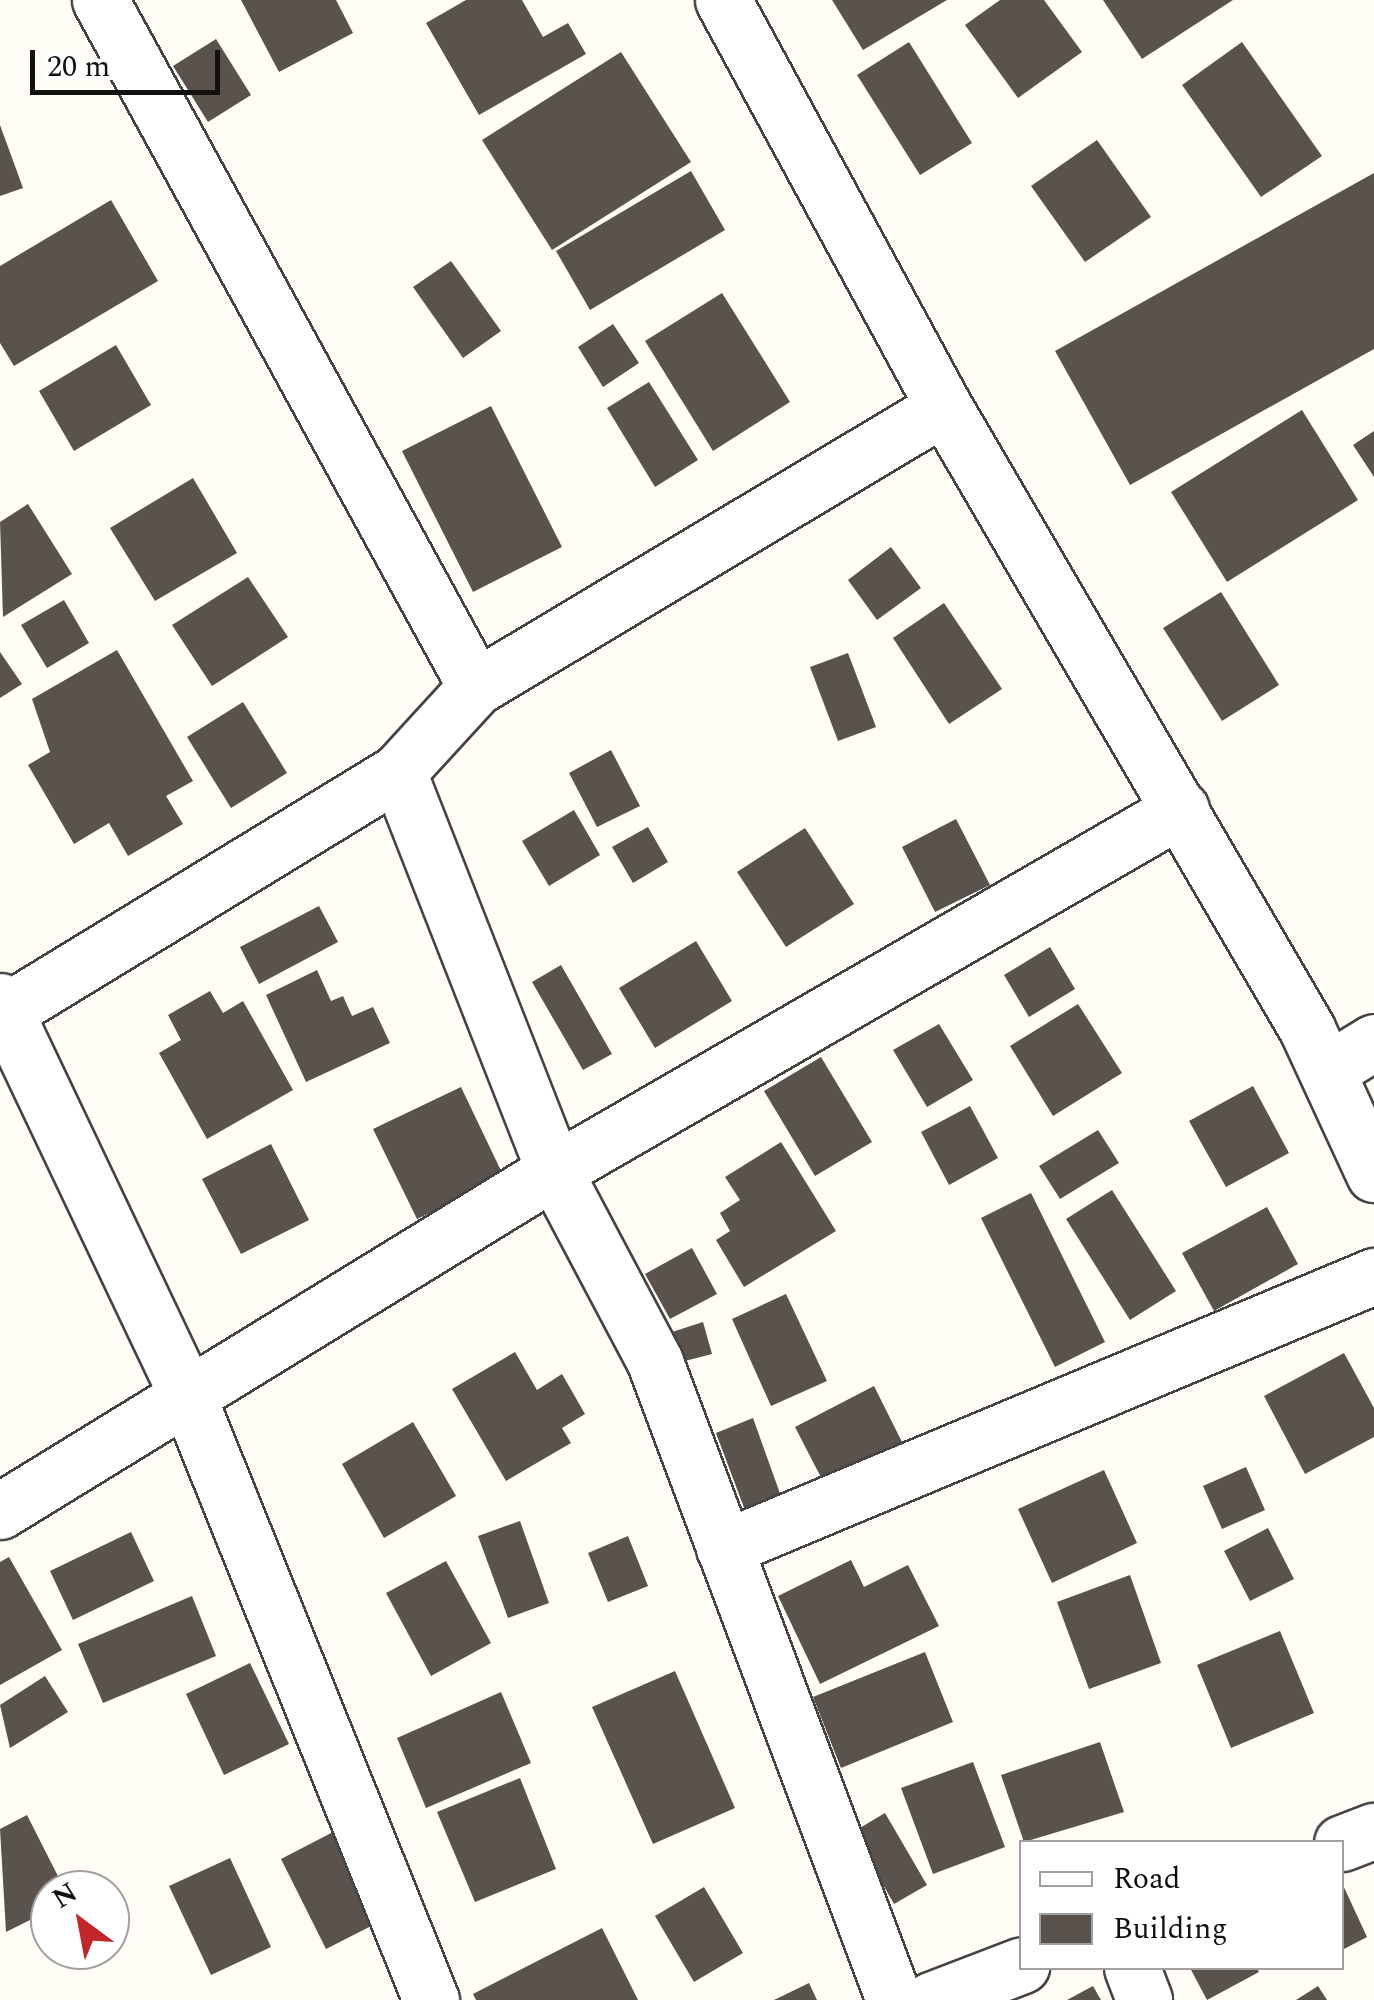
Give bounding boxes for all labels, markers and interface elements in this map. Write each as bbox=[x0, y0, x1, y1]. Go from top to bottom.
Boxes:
scale bar bbox=[35, 30, 225, 92]
text: 20 m bbox=[47, 44, 110, 90]
legend bbox=[1019, 1840, 1344, 1970]
text: Road bbox=[1113, 1856, 1181, 1902]
north arrow bbox=[30, 1870, 130, 1970]
text: N bbox=[44, 1872, 86, 1920]
text: Building bbox=[1113, 1906, 1228, 1952]

